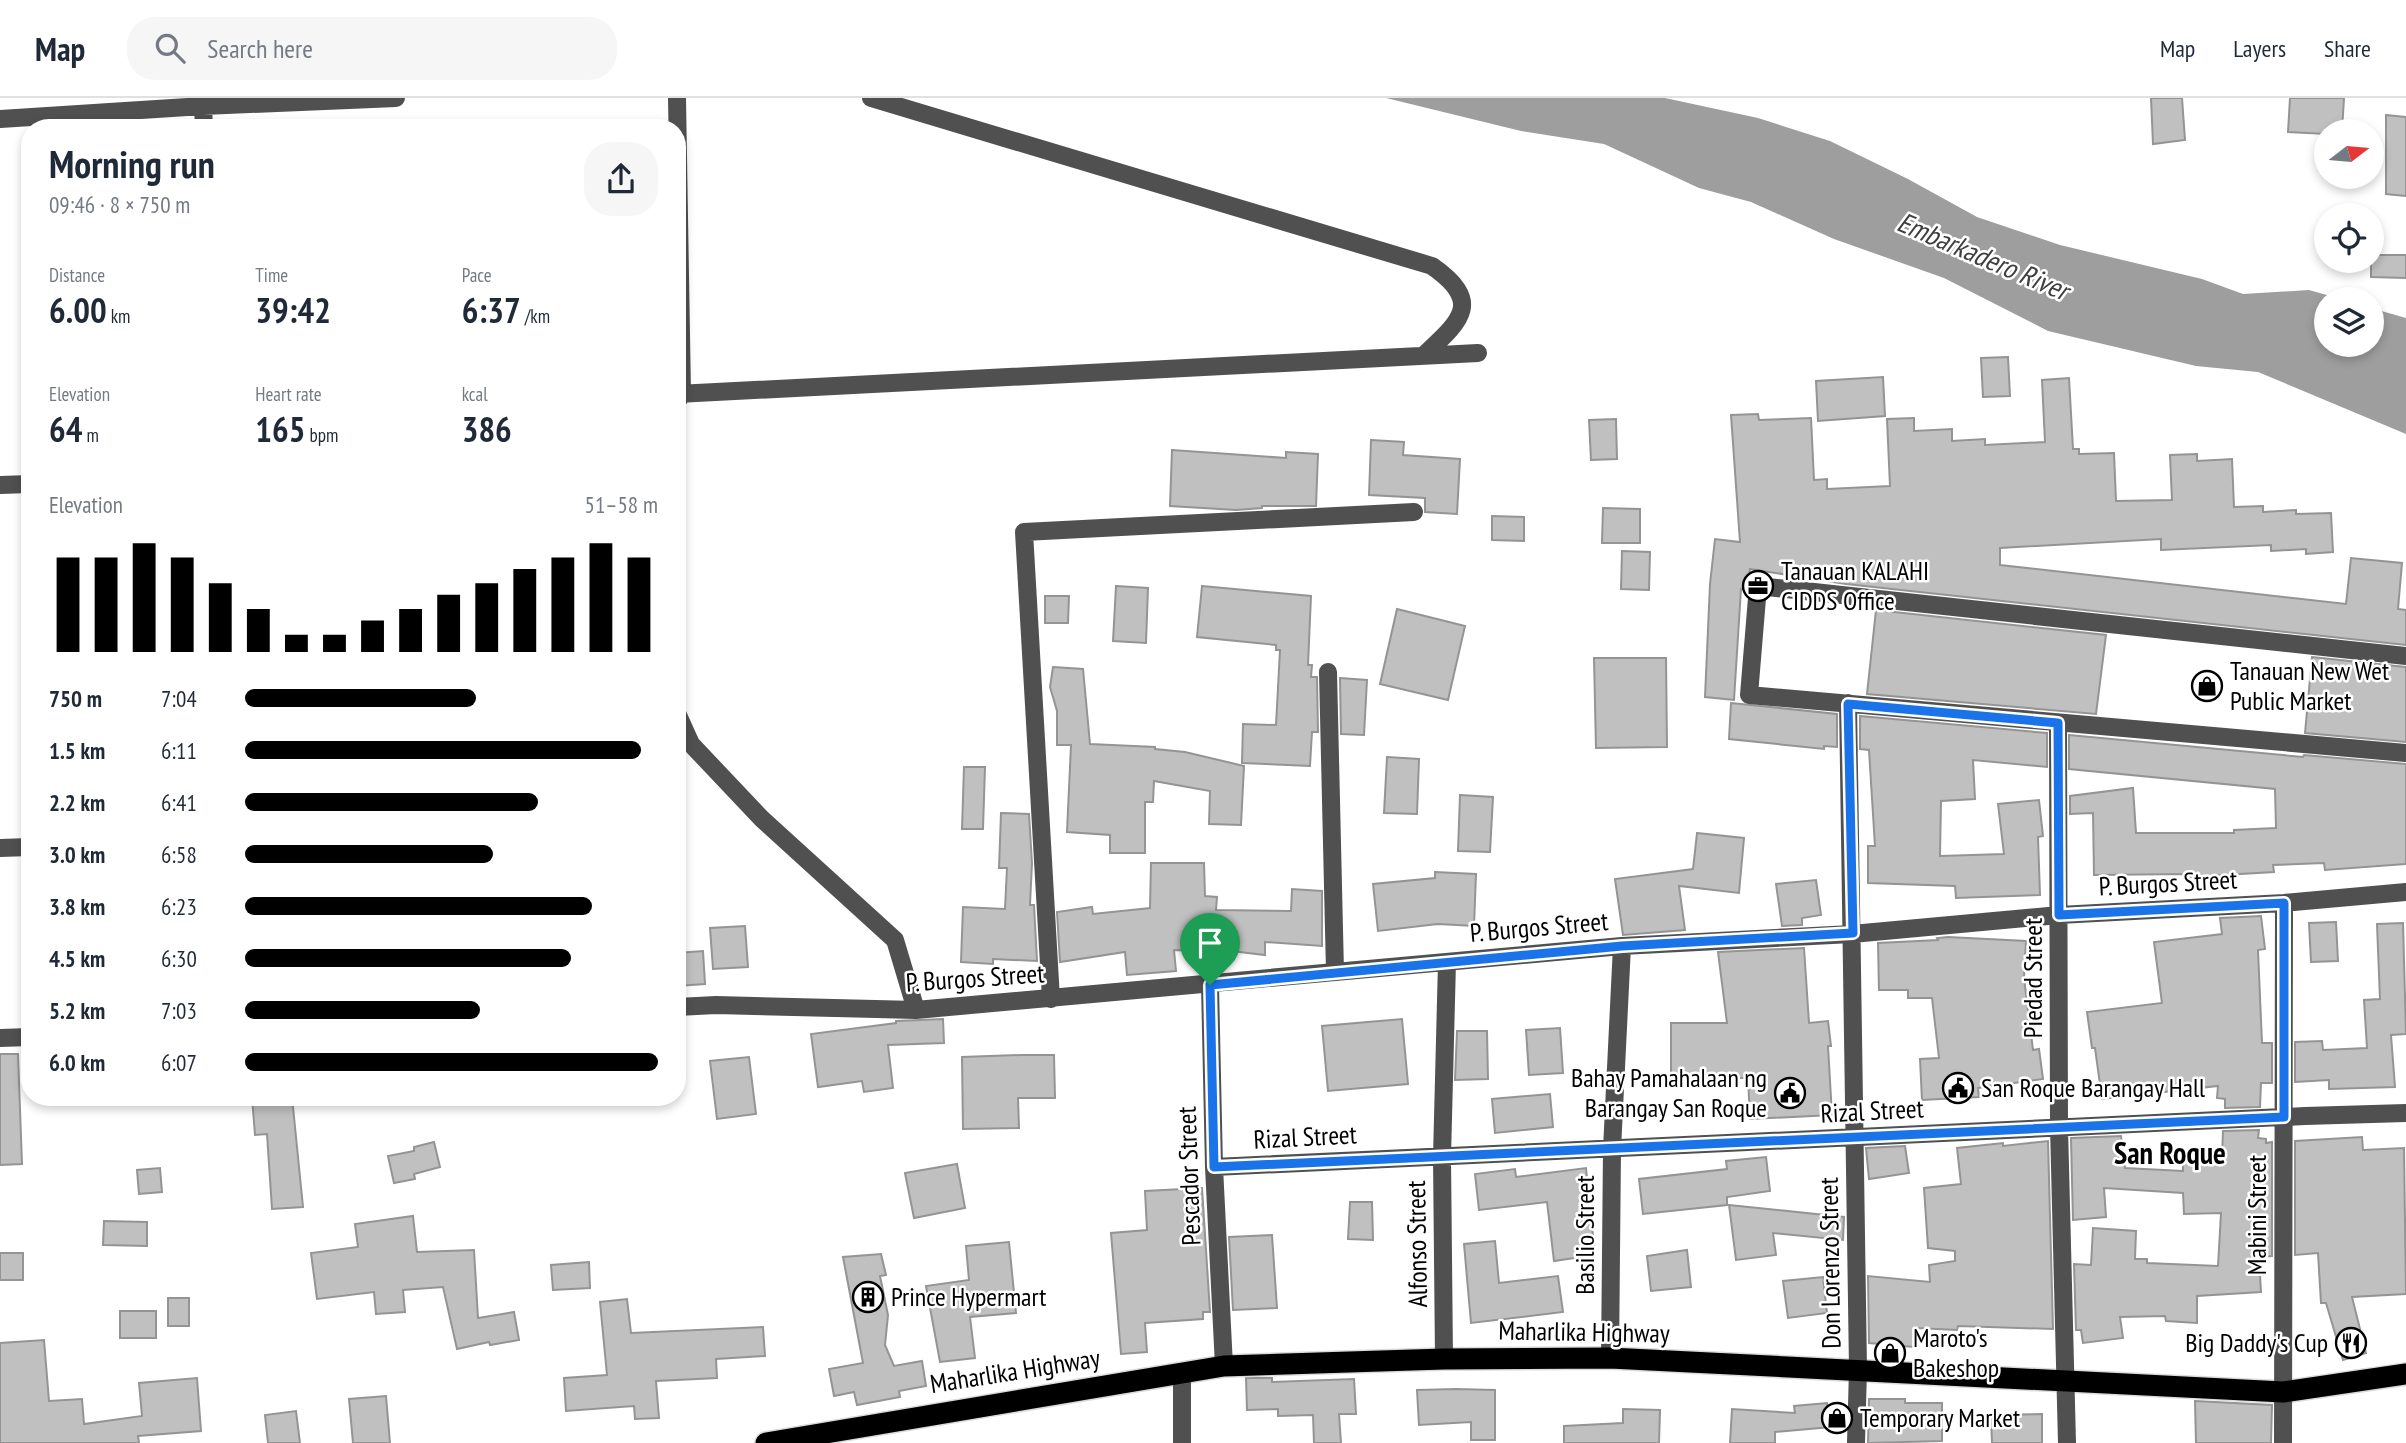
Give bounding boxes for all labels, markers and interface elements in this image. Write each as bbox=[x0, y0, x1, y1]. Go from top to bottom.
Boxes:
search box bbox=[127, 17, 617, 80]
text: Map bbox=[35, 27, 85, 70]
icon: search bbox=[151, 29, 189, 67]
text: Search here bbox=[207, 32, 313, 65]
text: Map bbox=[2160, 33, 2195, 64]
text: Layers bbox=[2233, 33, 2286, 64]
text: Share bbox=[2324, 33, 2371, 64]
north arrow bbox=[2314, 119, 2384, 189]
map controls bbox=[2314, 119, 2384, 357]
text: Morning run bbox=[49, 139, 215, 188]
button: share bbox=[584, 142, 658, 216]
text: 09:46 · 8 × 750 m bbox=[49, 190, 190, 219]
water label: Embarkadero River bbox=[1892, 203, 2078, 310]
button: locate bbox=[2314, 203, 2384, 273]
text: Distance bbox=[49, 263, 105, 287]
text: Time bbox=[255, 263, 288, 287]
text: Pace bbox=[462, 263, 492, 287]
text: 6.00 bbox=[49, 287, 107, 333]
text: 39:42 bbox=[255, 287, 331, 333]
text: 6:37 bbox=[462, 287, 521, 333]
button: layers bbox=[2314, 287, 2384, 357]
text: km bbox=[107, 304, 130, 328]
text: /km bbox=[521, 304, 550, 328]
text: Elevation bbox=[49, 382, 110, 406]
text: Heart rate bbox=[255, 382, 322, 406]
text: kcal bbox=[462, 382, 488, 406]
text: 64 bbox=[49, 406, 82, 452]
text: 165 bbox=[255, 406, 306, 452]
text: 386 bbox=[462, 406, 512, 452]
text: m bbox=[82, 423, 99, 447]
text: bpm bbox=[306, 423, 338, 447]
text: Elevation bbox=[49, 490, 123, 519]
text: 51–58 m bbox=[585, 490, 658, 519]
place label: Tanauan KALAHI CIDDS Office bbox=[1781, 554, 1929, 617]
office icon: Tanauan KALAHI CIDDS Office bbox=[1741, 569, 1775, 603]
place label: Tanauan New Wet Public Market bbox=[2230, 654, 2389, 717]
shop icon: Tanauan New Wet Public Market bbox=[2190, 669, 2224, 703]
text: 750 m bbox=[49, 684, 102, 713]
text: 7:04 bbox=[161, 684, 197, 713]
text: 1.5 km bbox=[49, 736, 105, 765]
text: 6:11 bbox=[161, 736, 197, 765]
text: 2.2 km bbox=[49, 788, 105, 817]
text: 6:41 bbox=[161, 788, 197, 817]
text: 3.0 km bbox=[49, 840, 105, 869]
text: 6:58 bbox=[161, 840, 197, 869]
street label: P. Burgos Street bbox=[2098, 862, 2238, 903]
text: 3.8 km bbox=[49, 892, 105, 921]
text: 6:23 bbox=[161, 892, 197, 921]
street label: P. Burgos Street bbox=[1468, 904, 1609, 949]
pin bbox=[1180, 913, 1240, 985]
street label: Piedad Street bbox=[2016, 918, 2049, 1038]
icon: arrive bbox=[1191, 924, 1229, 962]
text: 4.5 km bbox=[49, 944, 105, 973]
text: 6:30 bbox=[161, 944, 197, 973]
street label: P. Burgos Street bbox=[905, 956, 1045, 999]
text: 5.2 km bbox=[49, 996, 105, 1025]
text: 7:03 bbox=[161, 996, 197, 1025]
text: 6.0 km bbox=[49, 1048, 105, 1077]
text: 6:07 bbox=[161, 1048, 197, 1077]
place label: Bahay Pamahalaan ng Barangay San Roque bbox=[1571, 1061, 1767, 1124]
public building icon: San Roque Barangay Hall bbox=[1941, 1071, 1975, 1105]
place label: San Roque Barangay Hall bbox=[1981, 1071, 2205, 1104]
public building icon: Bahay Pamahalaan ng Barangay San Roque bbox=[1773, 1076, 1807, 1110]
street label: Rizal Street bbox=[1820, 1091, 1924, 1130]
street label: Pescador Street bbox=[1170, 1106, 1207, 1246]
street label: Rizal Street bbox=[1253, 1117, 1357, 1156]
district label: San Roque bbox=[2114, 1133, 2226, 1172]
street label: Mabini Street bbox=[2240, 1155, 2273, 1275]
street label: Basilio Street bbox=[1568, 1175, 1601, 1295]
street label: Don Lorenzo Street bbox=[1812, 1177, 1847, 1349]
street label: Alfonso Street bbox=[1399, 1180, 1434, 1308]
building icon: Prince Hypermart bbox=[851, 1280, 885, 1314]
place label: Prince Hypermart bbox=[891, 1280, 1046, 1313]
street label: Maharlika Highway bbox=[1498, 1314, 1670, 1349]
place label: Maroto's Bakeshop bbox=[1913, 1321, 1999, 1384]
place label: Big Daddy's Cup bbox=[2185, 1326, 2328, 1359]
restaurant icon: Big Daddy's Cup bbox=[2334, 1326, 2368, 1360]
shop icon: Maroto's Bakeshop bbox=[1873, 1336, 1907, 1370]
street label: Maharlika Highway bbox=[928, 1341, 1102, 1400]
shop icon: Temporary Market bbox=[1820, 1401, 1854, 1435]
place label: Temporary Market bbox=[1860, 1401, 2020, 1434]

